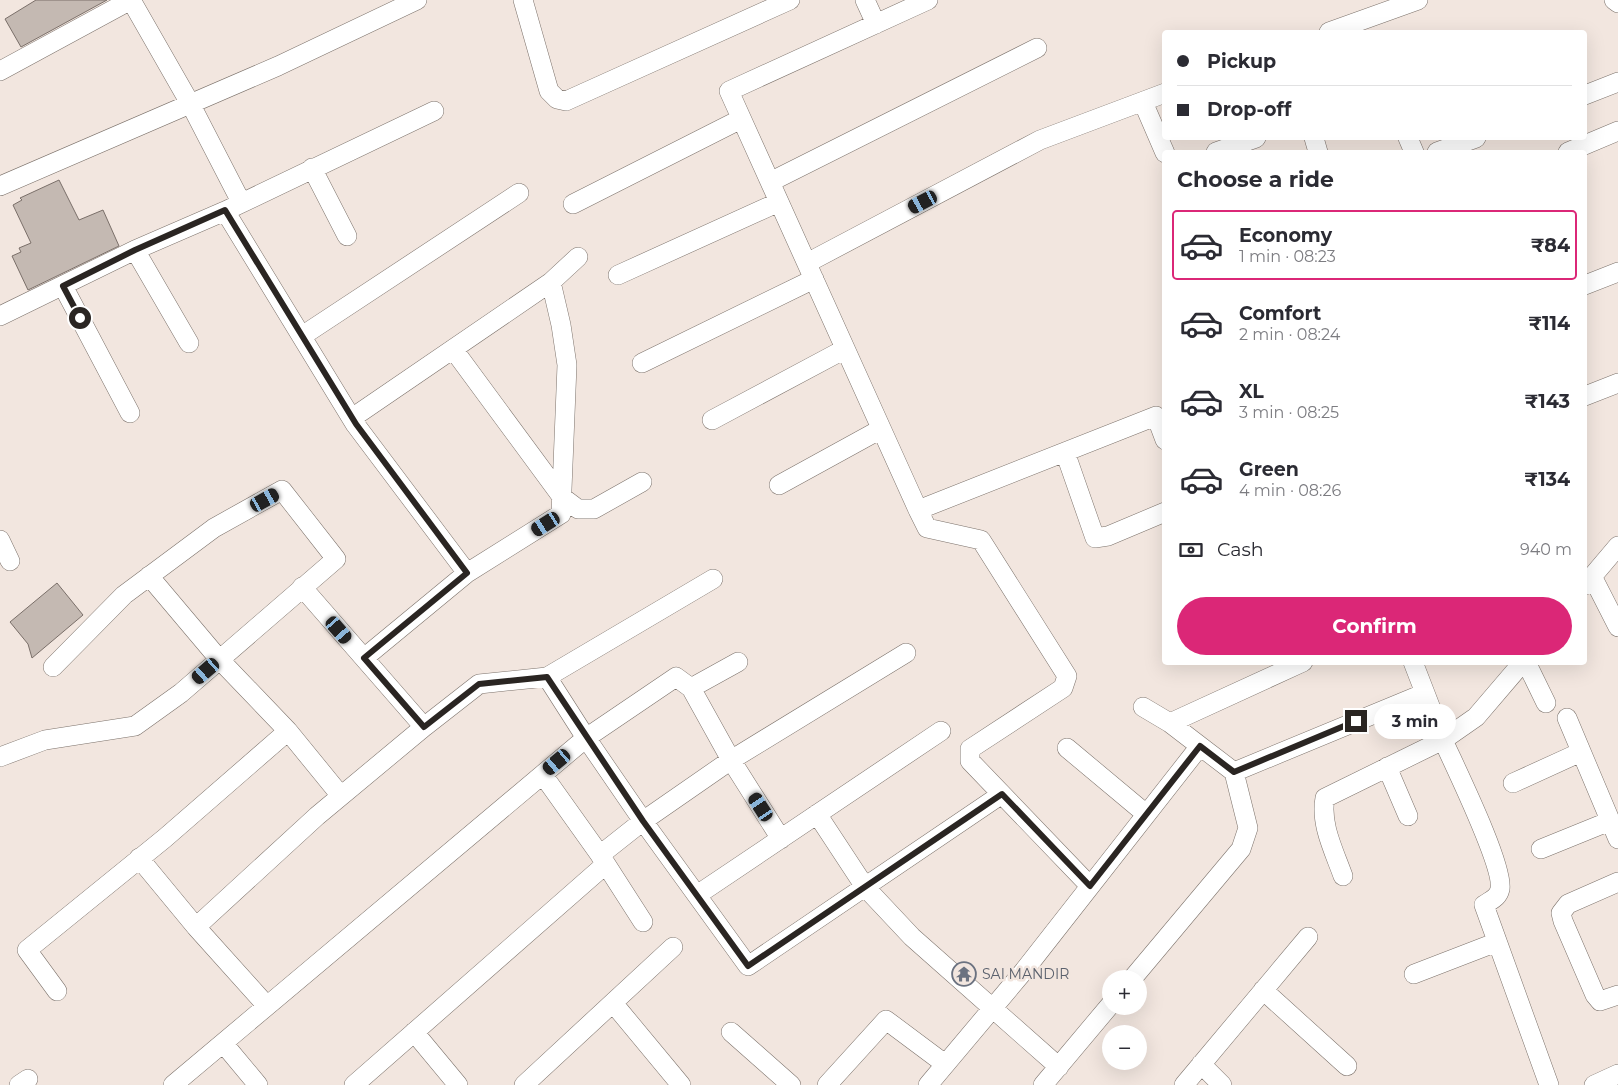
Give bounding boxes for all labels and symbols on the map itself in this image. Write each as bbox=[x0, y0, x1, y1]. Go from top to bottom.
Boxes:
car bbox=[906, 188, 939, 216]
route start bbox=[69, 307, 91, 329]
car bbox=[248, 486, 281, 514]
car bbox=[529, 510, 562, 538]
car bbox=[323, 614, 354, 646]
car bbox=[189, 655, 222, 687]
callout: 3 min bbox=[1374, 704, 1456, 738]
route end bbox=[1345, 710, 1367, 732]
car bbox=[540, 747, 573, 777]
car bbox=[746, 790, 775, 824]
temple icon: SAI MANDIR bbox=[951, 961, 977, 987]
place label: SAI MANDIR bbox=[982, 965, 1069, 983]

